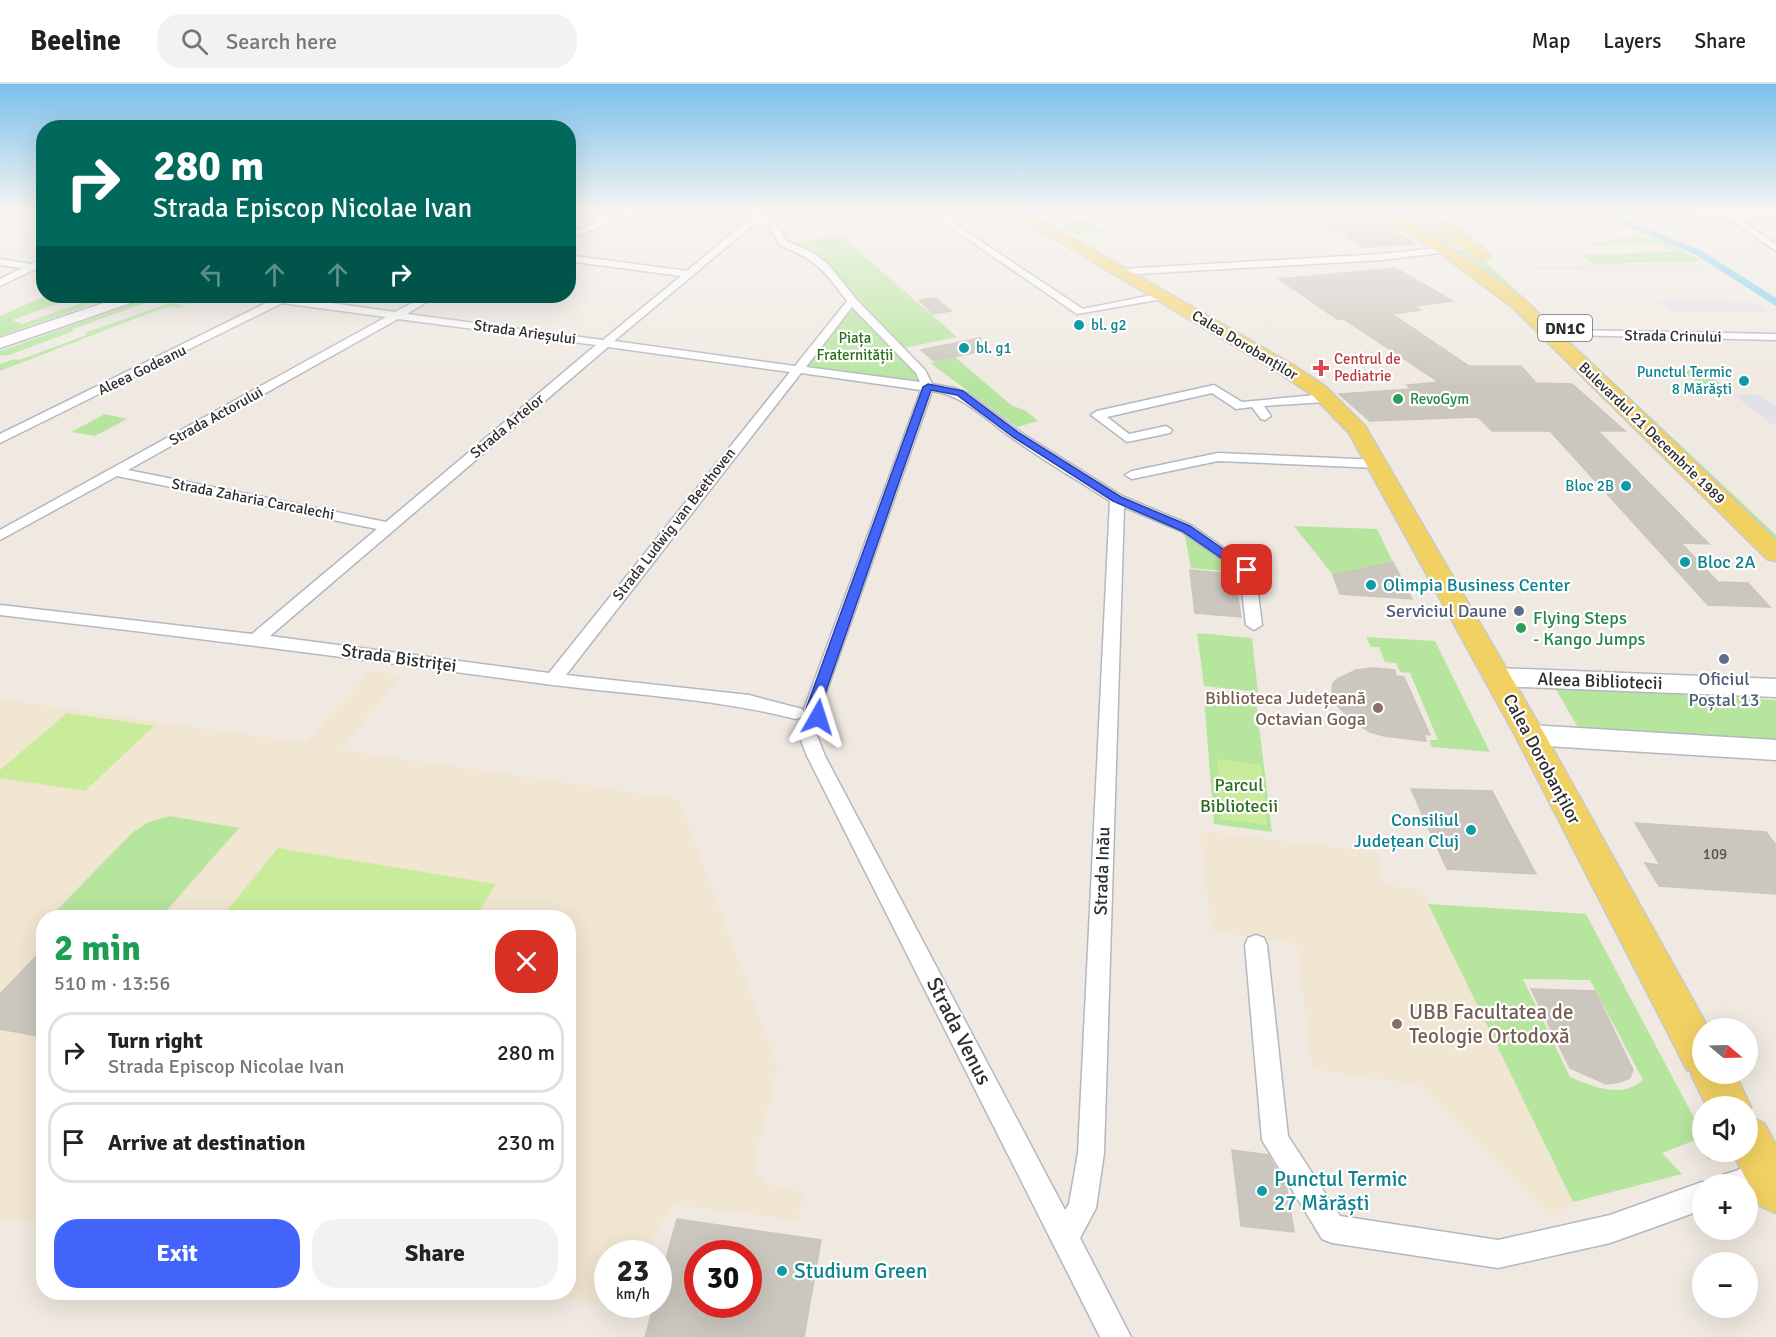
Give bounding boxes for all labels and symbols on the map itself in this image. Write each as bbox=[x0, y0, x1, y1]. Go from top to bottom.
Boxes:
street label: Calea Dorobanților bbox=[1188, 306, 1302, 385]
road number: DN1C bbox=[1538, 315, 1592, 341]
street label: Strada Arieșului bbox=[473, 316, 577, 348]
place label: bl. g2 bbox=[1091, 316, 1127, 334]
marker: bl. g2 bbox=[1072, 318, 1086, 332]
street label: Strada Crinului bbox=[1624, 326, 1722, 346]
park label: Piața Fraternității bbox=[817, 329, 893, 365]
place label: bl. g1 bbox=[976, 339, 1012, 357]
street label: Aleea Godeanu bbox=[95, 341, 189, 399]
marker: bl. g1 bbox=[957, 341, 971, 355]
place label: Centrul de Pediatrie bbox=[1334, 350, 1401, 385]
street label: Bulevardul 21 Decembrie 1989 bbox=[1575, 358, 1729, 508]
marker: Centrul de Pediatrie bbox=[1312, 359, 1330, 377]
place label: Punctul Termic 8 Mărăști bbox=[1637, 363, 1732, 398]
marker: Punctul Termic 8 Mărăști bbox=[1737, 374, 1751, 388]
street label: Strada Actorului bbox=[166, 383, 266, 449]
street label: Strada Artelor bbox=[467, 390, 548, 462]
place label: RevoGym bbox=[1410, 390, 1469, 408]
marker: RevoGym bbox=[1391, 392, 1405, 406]
street label: Strada Ludwig van Beethoven bbox=[609, 444, 739, 604]
street label: Strada Zaharia Carcalechi bbox=[170, 474, 336, 524]
place label: Bloc 2B bbox=[1565, 477, 1614, 495]
marker: Bloc 2B bbox=[1619, 479, 1633, 493]
pin bbox=[1221, 544, 1272, 595]
place label: Bloc 2A bbox=[1697, 551, 1756, 573]
marker: Bloc 2A bbox=[1678, 555, 1692, 569]
place label: Olimpia Business Center bbox=[1383, 574, 1571, 596]
marker: Olimpia Business Center bbox=[1364, 578, 1378, 592]
place label: Serviciul Daune bbox=[1386, 600, 1507, 622]
marker: Serviciul Daune bbox=[1512, 604, 1526, 618]
place label: Flying Steps - Kango Jumps bbox=[1533, 607, 1646, 650]
marker: Flying Steps - Kango Jumps bbox=[1514, 621, 1528, 635]
street label: Strada Bistriței bbox=[340, 639, 458, 677]
marker: Oficiul Poștal 13 bbox=[1717, 652, 1731, 666]
street label: Aleea Bibliotecii bbox=[1537, 668, 1663, 694]
place label: Oficiul Poștal 13 bbox=[1688, 668, 1760, 711]
position arrow bbox=[786, 685, 850, 749]
place label: Biblioteca Județeană Octavian Goga bbox=[1205, 687, 1366, 730]
street label: Calea Dorobanților bbox=[1498, 690, 1586, 828]
marker: Biblioteca Județeană Octavian Goga bbox=[1371, 701, 1385, 715]
park label: Parcul Bibliotecii bbox=[1200, 774, 1278, 817]
place label: Consiliul Județean Cluj bbox=[1354, 809, 1459, 852]
marker: Consiliul Județean Cluj bbox=[1464, 823, 1478, 837]
street label: Strada Inău bbox=[1089, 826, 1115, 916]
house number: 109 bbox=[1703, 845, 1727, 863]
street label: Strada Venus bbox=[921, 973, 997, 1089]
place label: UBB Facultatea de Teologie Ortodoxă bbox=[1409, 999, 1573, 1049]
marker: UBB Facultatea de Teologie Ortodoxă bbox=[1390, 1017, 1404, 1031]
north arrow bbox=[1692, 1018, 1758, 1084]
place label: Punctul Termic 27 Mărăști bbox=[1274, 1166, 1407, 1216]
marker: Punctul Termic 27 Mărăști bbox=[1255, 1184, 1269, 1198]
speed limit sign: 30 bbox=[684, 1240, 762, 1318]
place label: Studium Green bbox=[794, 1258, 927, 1284]
marker: Studium Green bbox=[775, 1264, 789, 1278]

